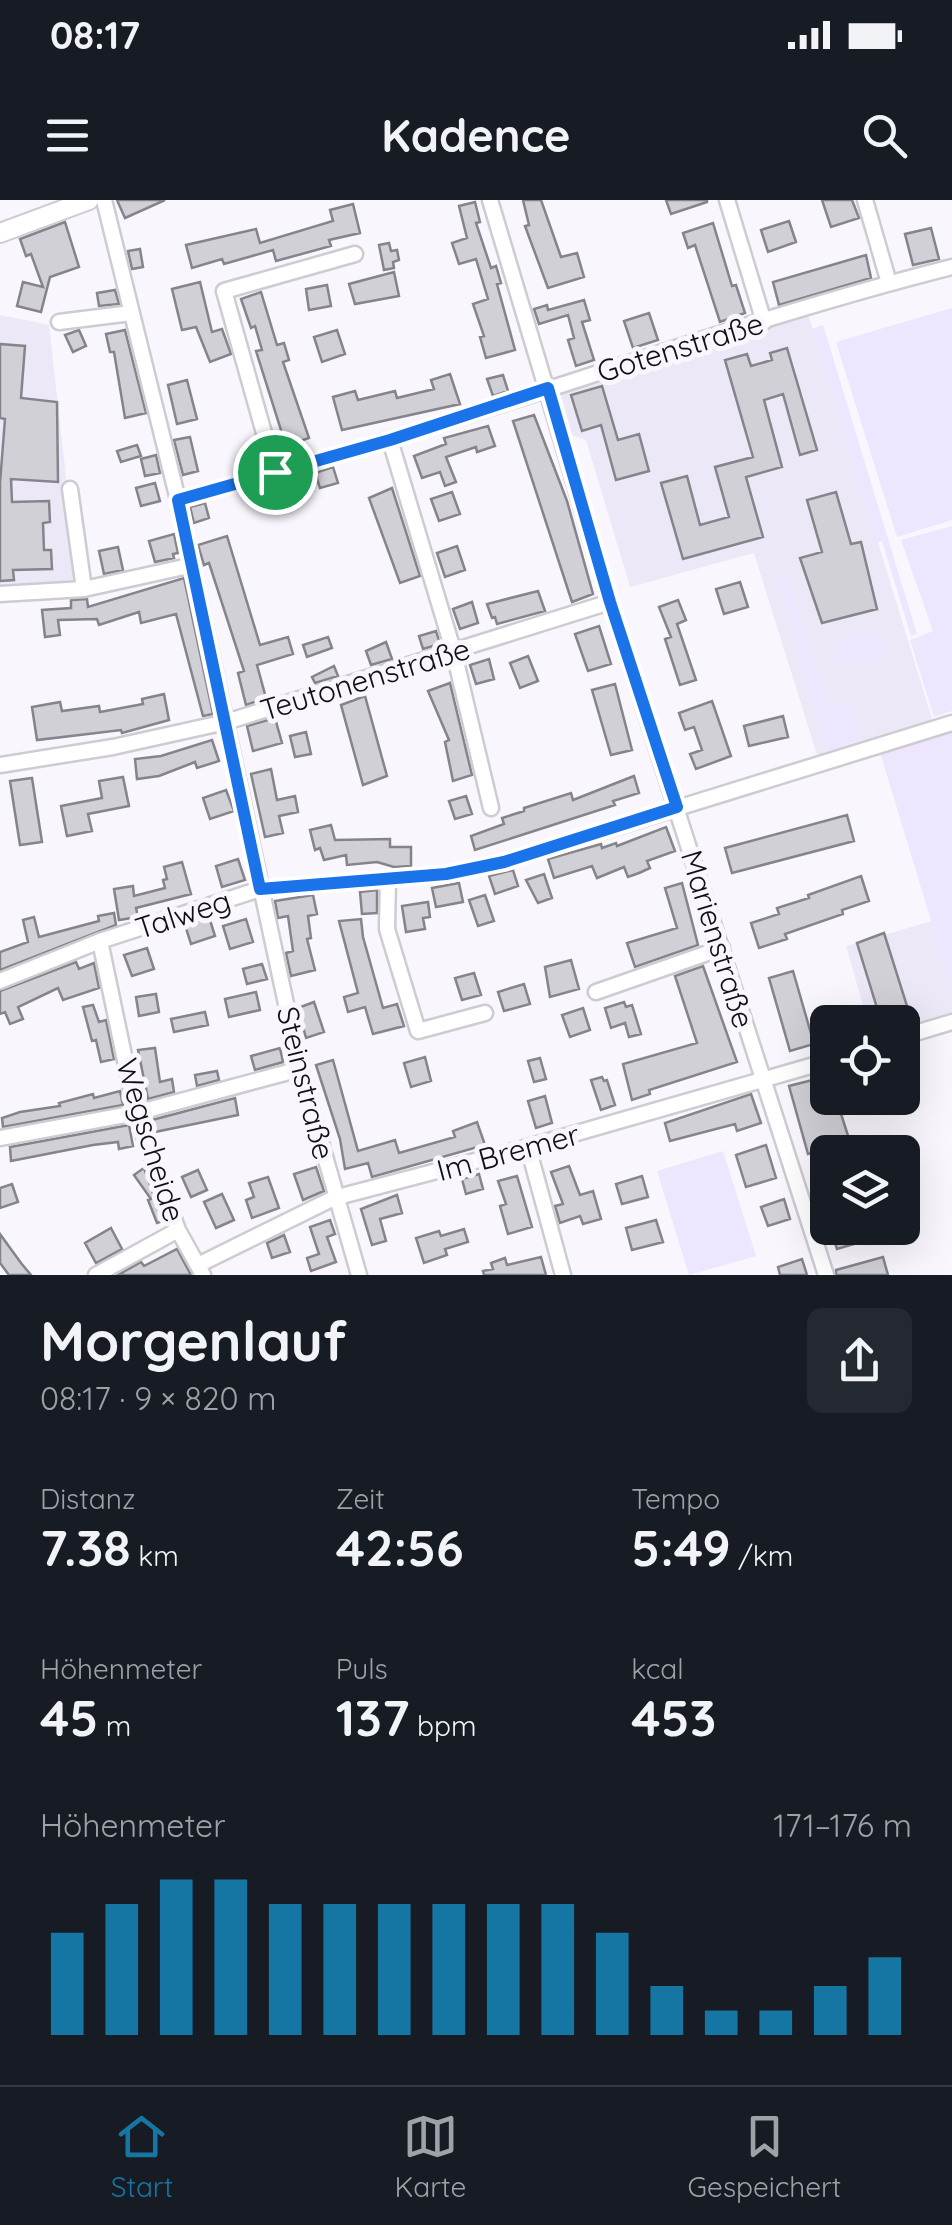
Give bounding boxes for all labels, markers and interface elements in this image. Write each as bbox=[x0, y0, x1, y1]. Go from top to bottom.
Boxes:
text: 08:17 bbox=[50, 11, 140, 59]
text: Kadence bbox=[381, 107, 571, 163]
icon: menu bbox=[40, 108, 95, 163]
icon: search bbox=[857, 108, 912, 163]
street label: Gotenstraße bbox=[592, 304, 768, 390]
pin bbox=[233, 430, 318, 515]
icon: arrive bbox=[248, 445, 303, 500]
street label: Teutonenstraße bbox=[256, 629, 474, 729]
street label: Marienstraße bbox=[673, 845, 763, 1033]
street label: Talweg bbox=[131, 881, 235, 947]
street label: Steinstraße bbox=[269, 1003, 343, 1163]
map controls bbox=[810, 1005, 920, 1245]
button: locate bbox=[810, 1005, 920, 1115]
street label: Wegscheide bbox=[108, 1054, 194, 1226]
street label: Im Bremer bbox=[432, 1115, 584, 1189]
button: layers bbox=[810, 1135, 920, 1245]
text: Morgenlauf bbox=[40, 1306, 347, 1375]
button: share bbox=[807, 1308, 912, 1413]
text: 08:17 · 9 × 820 m bbox=[40, 1378, 276, 1418]
text: Distanz bbox=[40, 1481, 135, 1516]
text: Zeit bbox=[336, 1481, 385, 1516]
text: Tempo bbox=[631, 1481, 720, 1516]
text: 7.38 bbox=[40, 1516, 131, 1579]
text: 42:56 bbox=[336, 1516, 464, 1579]
text: 5:49 bbox=[631, 1516, 731, 1579]
text: km bbox=[131, 1538, 179, 1573]
text: /km bbox=[731, 1538, 793, 1573]
text: Höhenmeter bbox=[40, 1651, 202, 1686]
text: Puls bbox=[336, 1651, 388, 1686]
text: kcal bbox=[631, 1651, 684, 1686]
text: 45 bbox=[40, 1686, 98, 1749]
text: 137 bbox=[336, 1686, 409, 1749]
text: 453 bbox=[631, 1686, 716, 1749]
text: m bbox=[98, 1708, 131, 1743]
text: bpm bbox=[409, 1708, 477, 1743]
text: Höhenmeter bbox=[40, 1805, 225, 1845]
text: 171–176 m bbox=[773, 1805, 912, 1845]
tab: Start bbox=[111, 2109, 173, 2204]
tab: Karte bbox=[394, 2109, 466, 2204]
tab: Gespeichert bbox=[688, 2109, 841, 2204]

